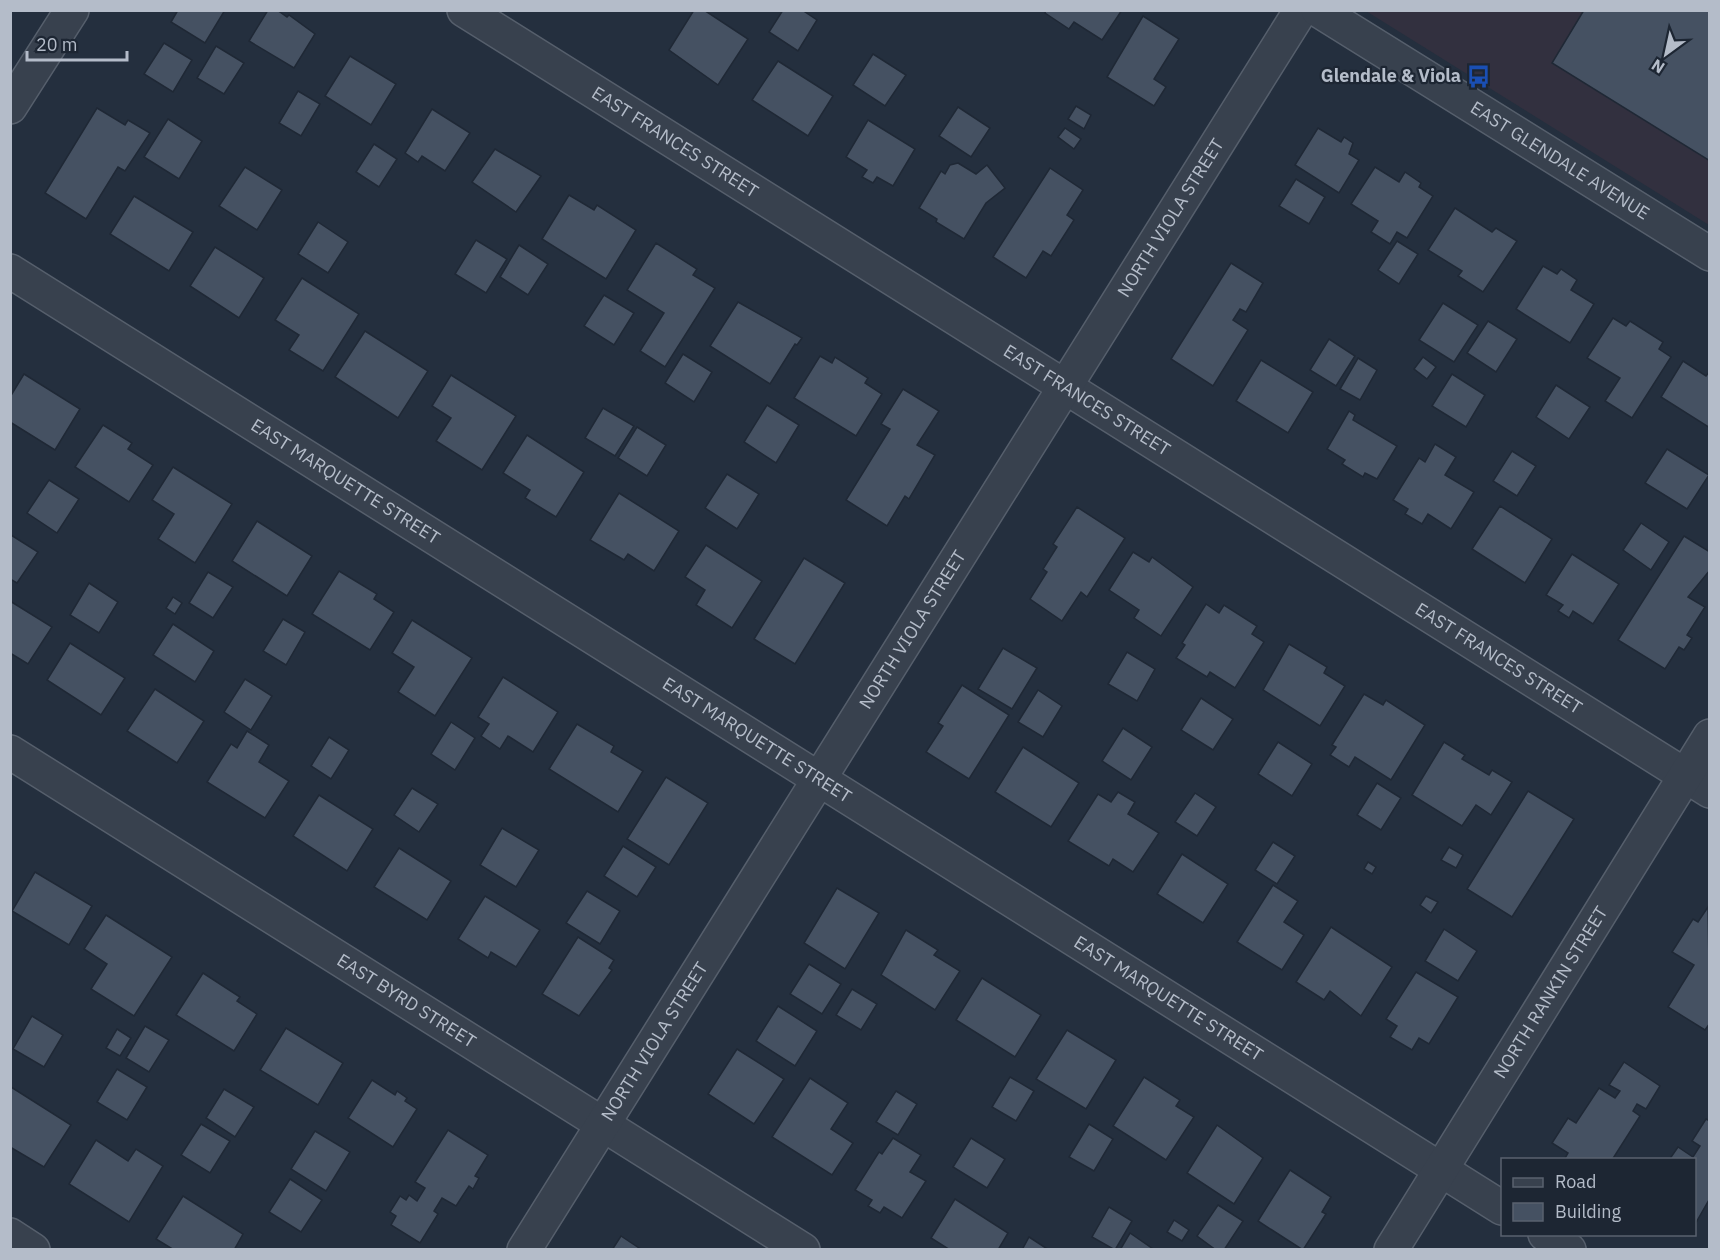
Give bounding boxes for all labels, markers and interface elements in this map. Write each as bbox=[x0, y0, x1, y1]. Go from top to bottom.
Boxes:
scale bar bbox=[27, 24, 128, 62]
north arrow bbox=[1636, 24, 1696, 84]
text: 20 m bbox=[36, 33, 78, 56]
text: N bbox=[1648, 55, 1668, 78]
bus stop icon: Glendale & Viola bbox=[1466, 63, 1492, 89]
place label: Glendale & Viola bbox=[1321, 64, 1461, 87]
street label: EAST FRANCES STREET bbox=[588, 81, 763, 203]
street label: EAST GLENDALE AVENUE bbox=[1466, 96, 1654, 225]
street label: NORTH VIOLA STREET bbox=[1112, 134, 1229, 301]
street label: EAST FRANCES STREET bbox=[999, 339, 1175, 461]
street label: EAST MARQUETTE STREET bbox=[247, 413, 444, 549]
street label: NORTH VIOLA STREET bbox=[854, 546, 971, 713]
street label: EAST FRANCES STREET bbox=[1411, 597, 1586, 719]
street label: EAST MARQUETTE STREET bbox=[658, 672, 856, 808]
street label: NORTH RANKIN STREET bbox=[1488, 902, 1612, 1083]
street label: EAST MARQUETTE STREET bbox=[1070, 930, 1268, 1066]
street label: EAST BYRD STREET bbox=[333, 948, 480, 1053]
street label: NORTH VIOLA STREET bbox=[596, 958, 713, 1125]
legend bbox=[1501, 1158, 1696, 1236]
text: Road bbox=[1555, 1170, 1596, 1193]
text: Building bbox=[1555, 1200, 1622, 1223]

